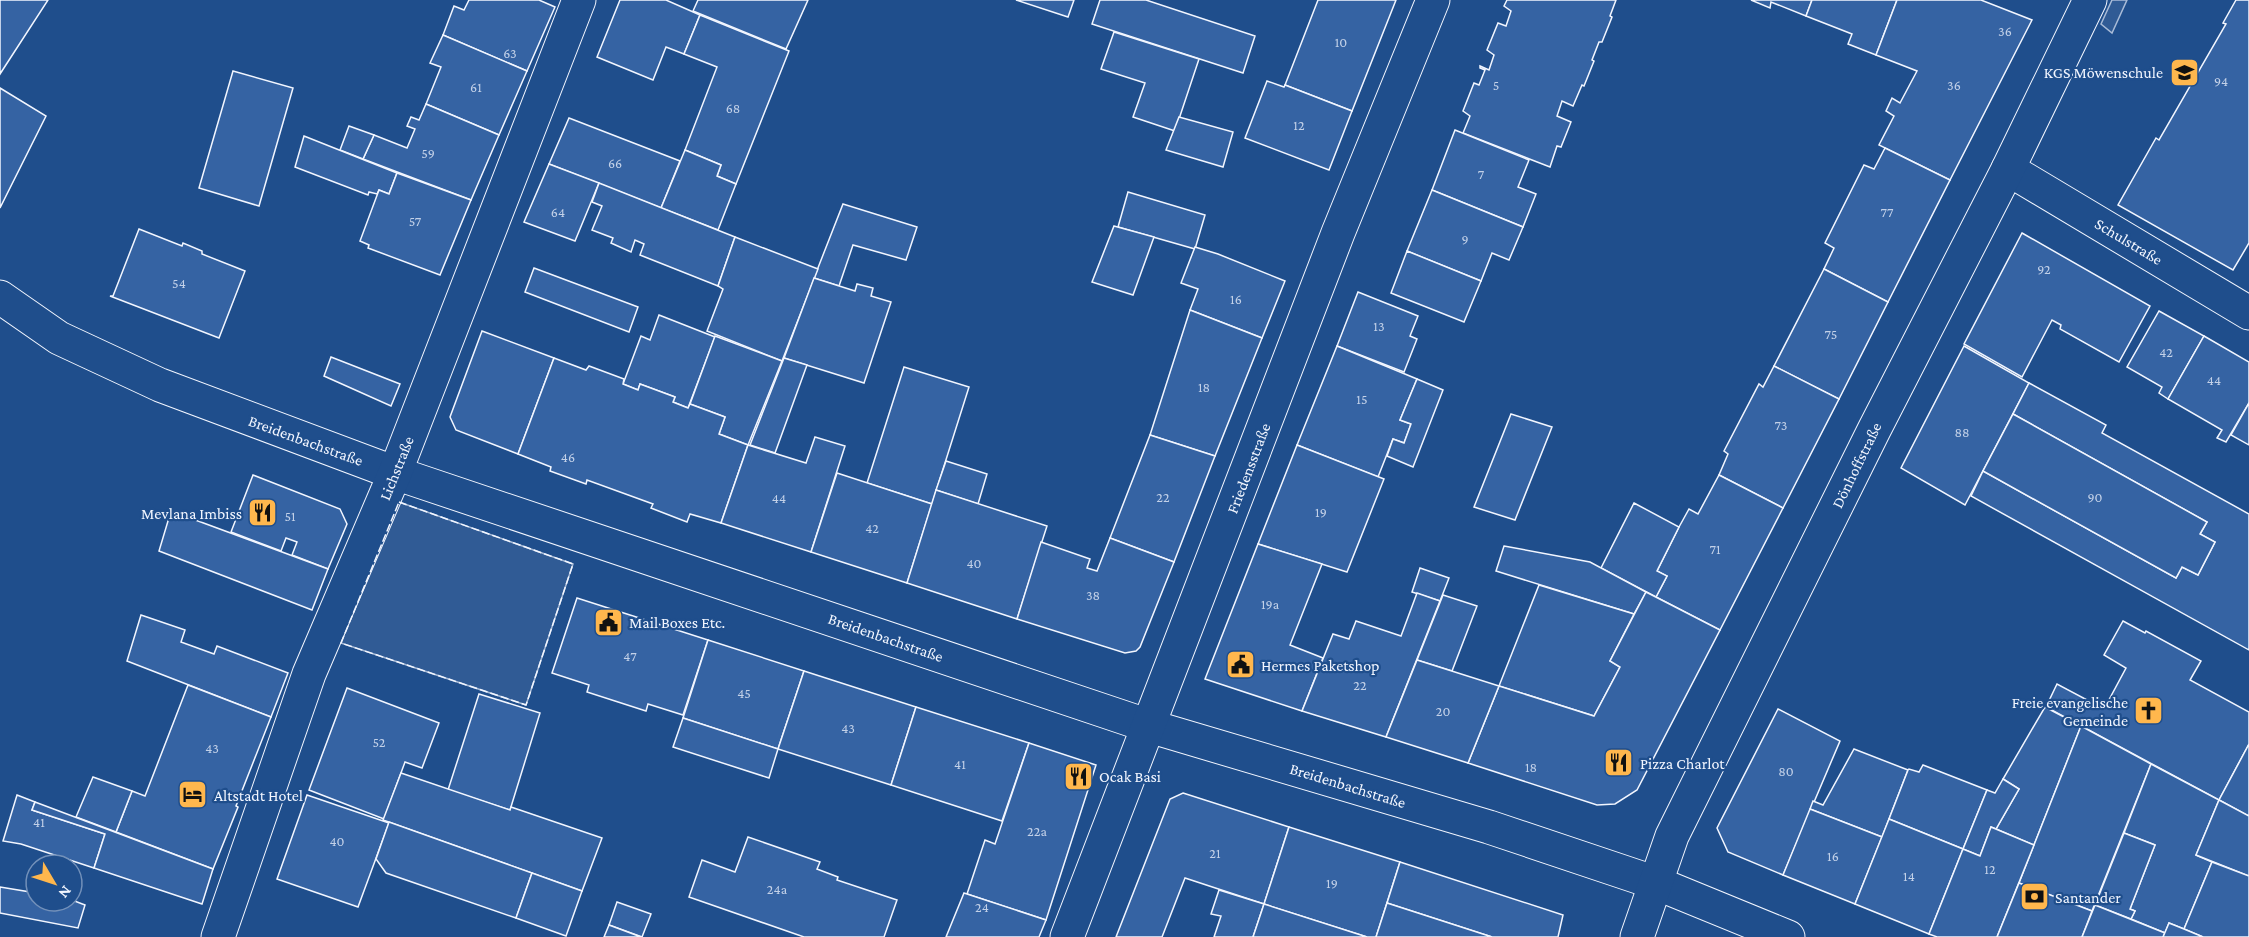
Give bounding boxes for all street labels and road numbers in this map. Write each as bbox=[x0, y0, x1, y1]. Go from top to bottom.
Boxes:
street label: Schulstraße bbox=[2092, 215, 2166, 268]
street label: Breidenbachstraße bbox=[246, 412, 365, 469]
street label: Dönhoffstraße bbox=[1828, 420, 1885, 511]
street label: Friedensstraße bbox=[1223, 421, 1273, 516]
street label: Lichstraße bbox=[376, 434, 417, 503]
street label: Breidenbachstraße bbox=[826, 610, 946, 665]
street label: Breidenbachstraße bbox=[1288, 760, 1408, 811]

